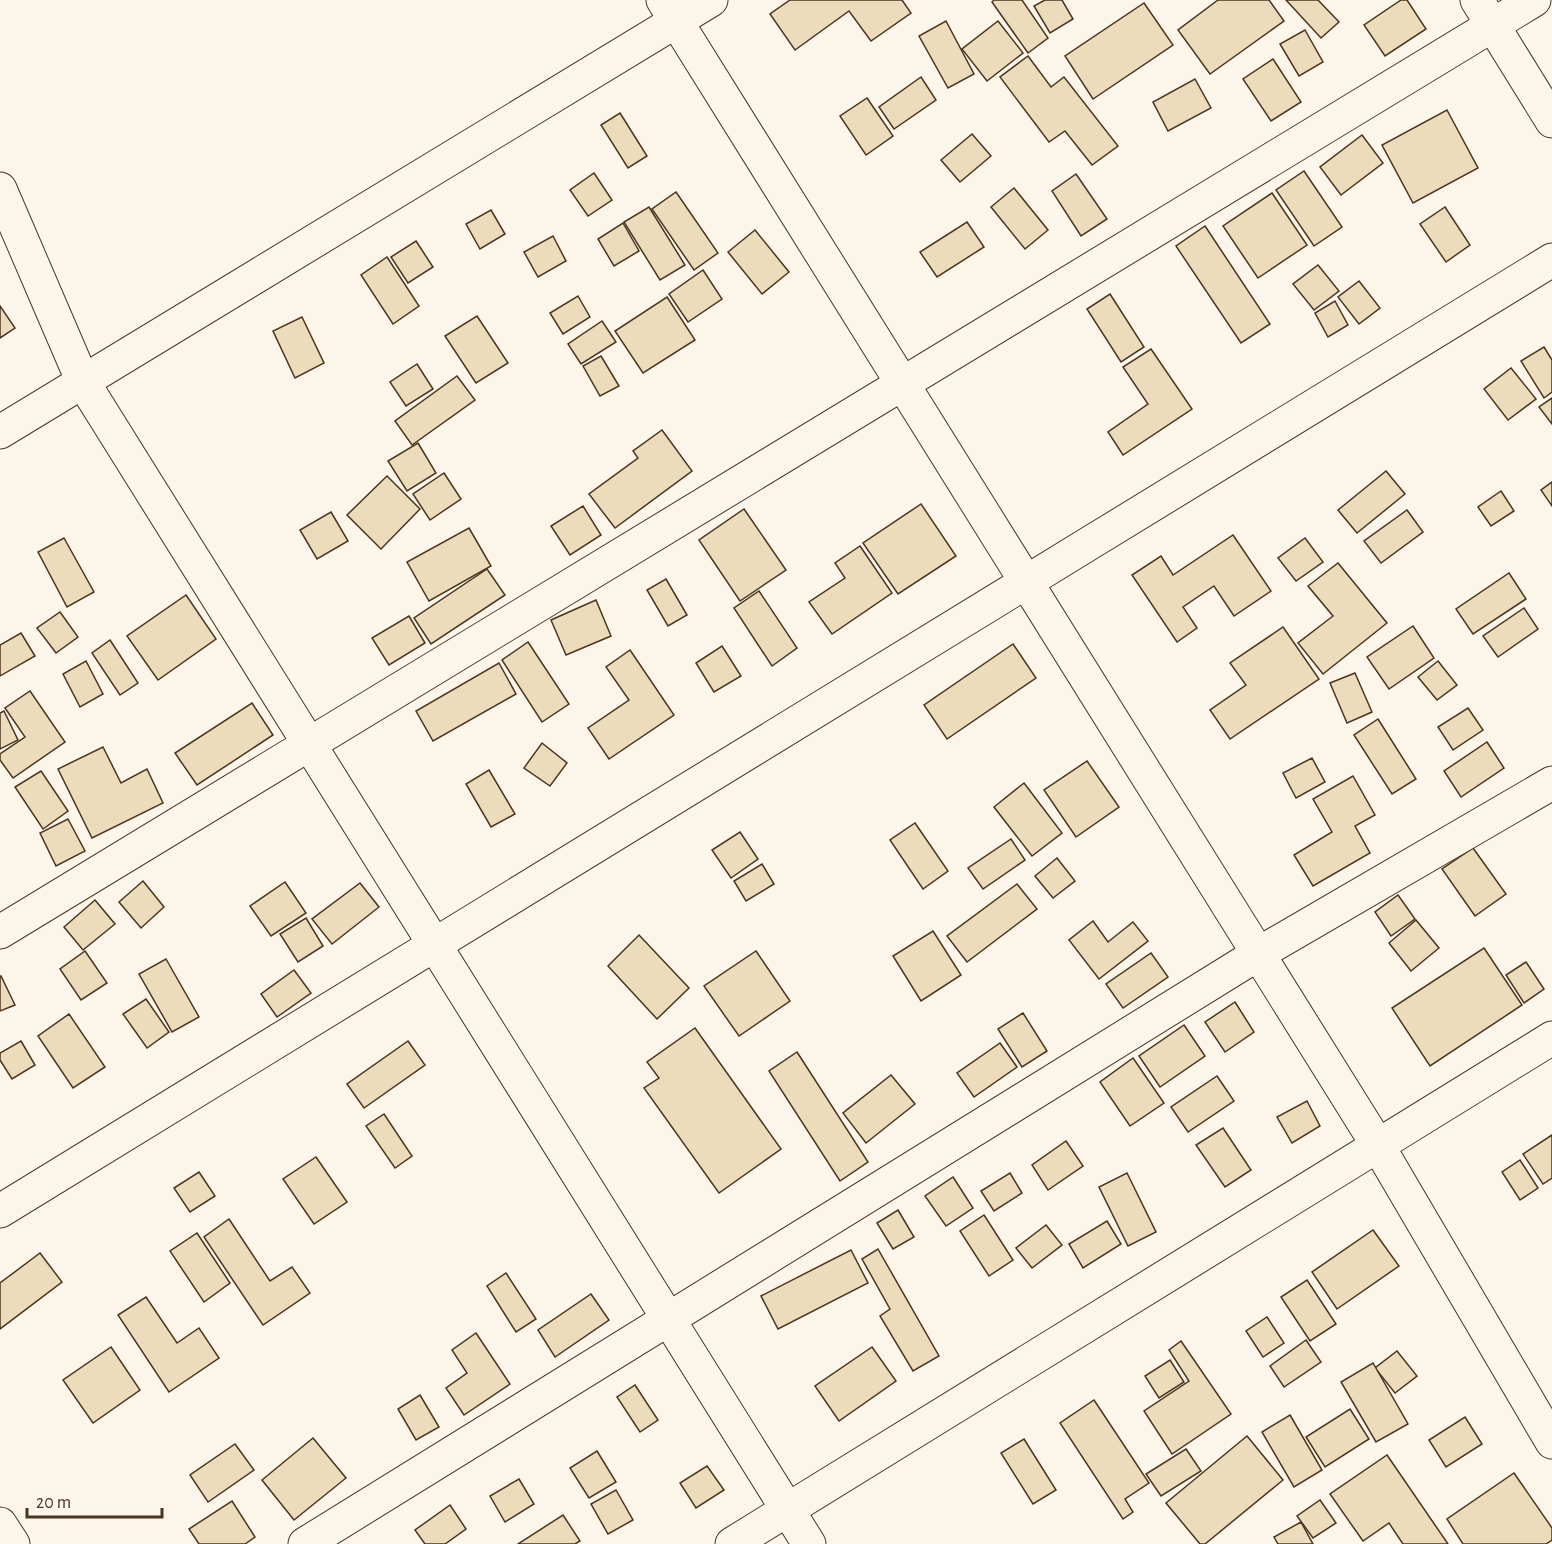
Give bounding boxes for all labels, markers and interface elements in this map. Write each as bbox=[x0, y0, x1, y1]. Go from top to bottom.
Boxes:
scale bar bbox=[27, 1481, 162, 1519]
text: 20 m bbox=[36, 1494, 71, 1512]

